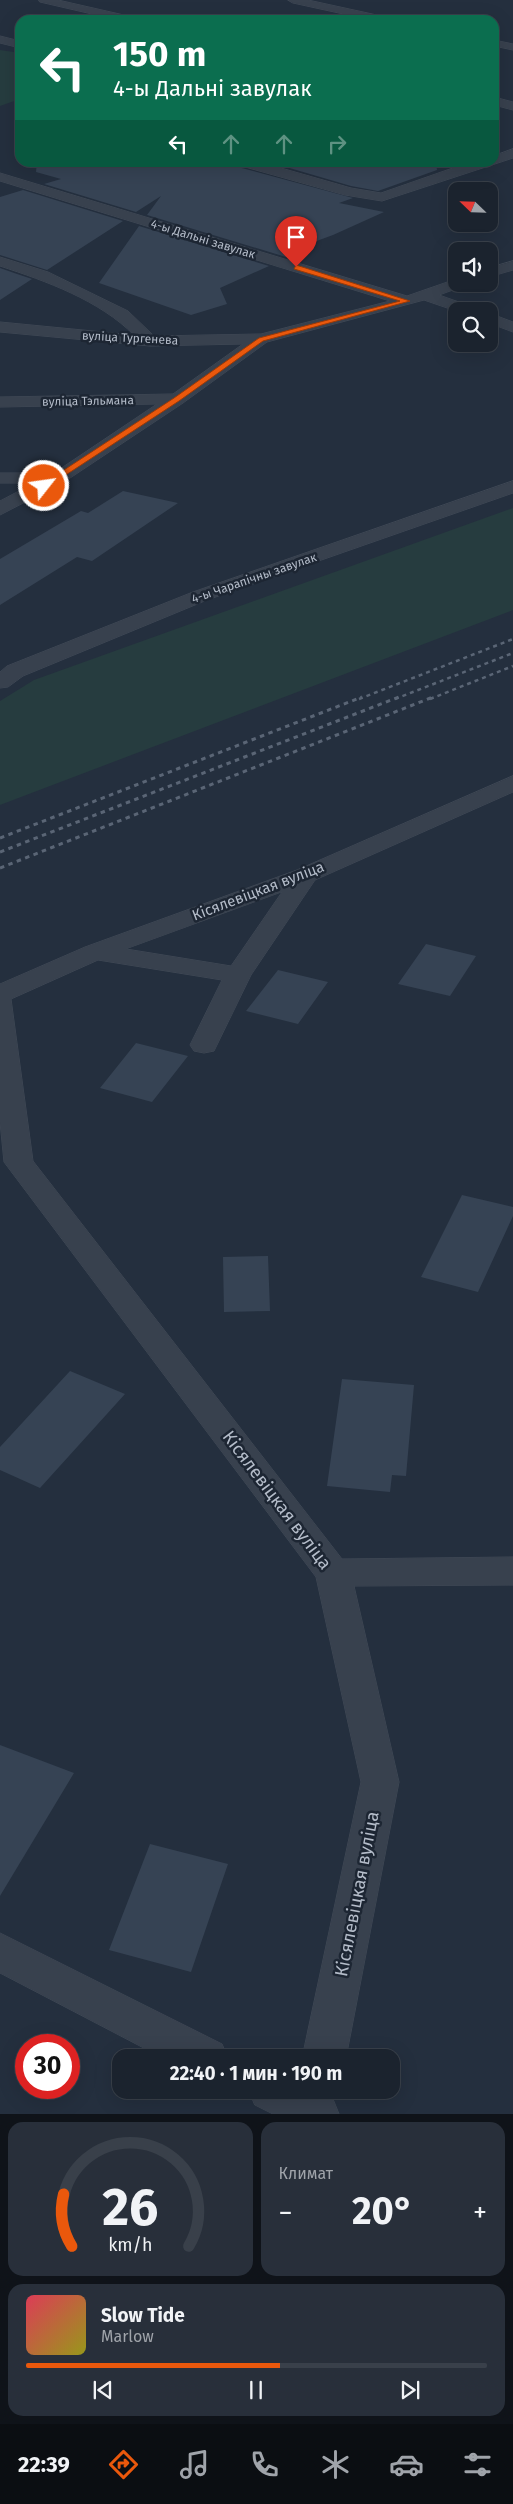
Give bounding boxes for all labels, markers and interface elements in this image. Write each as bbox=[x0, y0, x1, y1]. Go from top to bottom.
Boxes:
text: 150 m bbox=[113, 33, 206, 75]
icon: left bbox=[30, 35, 95, 100]
text: 4-ы Дальні завулак bbox=[113, 75, 312, 102]
icon: left bbox=[164, 130, 192, 158]
icon: ahead bbox=[217, 130, 245, 158]
icon: ahead bbox=[270, 130, 298, 158]
icon: right bbox=[323, 130, 351, 158]
north arrow bbox=[448, 182, 498, 232]
map controls bbox=[448, 182, 498, 352]
street label: 4-ы Дальні завулак bbox=[149, 216, 258, 262]
pin bbox=[275, 216, 317, 267]
icon: arrive bbox=[282, 223, 310, 251]
button: sound bbox=[448, 242, 498, 292]
button: search bbox=[448, 302, 498, 352]
street label: вуліца Тургенева bbox=[82, 328, 178, 348]
street label: вуліца Тэльмана bbox=[42, 393, 134, 409]
position arrow bbox=[17, 459, 69, 511]
street label: 4-ы Чарапічны завулак bbox=[190, 550, 319, 606]
street label: Кісялевіцкая вуліца bbox=[189, 858, 327, 924]
street label: Кісялевіцкая вуліца bbox=[218, 1426, 336, 1574]
street label: Кісялевіцкая вуліца bbox=[330, 1809, 384, 1979]
speed limit sign: 30 bbox=[15, 2034, 80, 2099]
text: 22:40 · 1 мин · 190 m bbox=[170, 2062, 342, 2085]
text: Климат bbox=[279, 2164, 333, 2183]
text: 26 bbox=[102, 2176, 158, 2239]
text: 20° bbox=[352, 2188, 414, 2234]
text: − bbox=[279, 2196, 293, 2229]
text: + bbox=[473, 2196, 487, 2229]
text: km/h bbox=[108, 2234, 152, 2256]
text: Slow Tide bbox=[101, 2304, 185, 2327]
text: Marlow bbox=[101, 2327, 154, 2346]
icon: previous bbox=[89, 2376, 117, 2404]
icon: pause bbox=[242, 2376, 270, 2404]
icon: next bbox=[396, 2376, 424, 2404]
icon: directions bbox=[106, 2447, 141, 2482]
icon: music bbox=[177, 2447, 212, 2482]
icon: phone bbox=[247, 2447, 282, 2482]
icon: climate bbox=[318, 2447, 353, 2482]
icon: car bbox=[389, 2447, 424, 2482]
icon: filters bbox=[460, 2447, 495, 2482]
text: 22:39 bbox=[18, 2451, 70, 2478]

